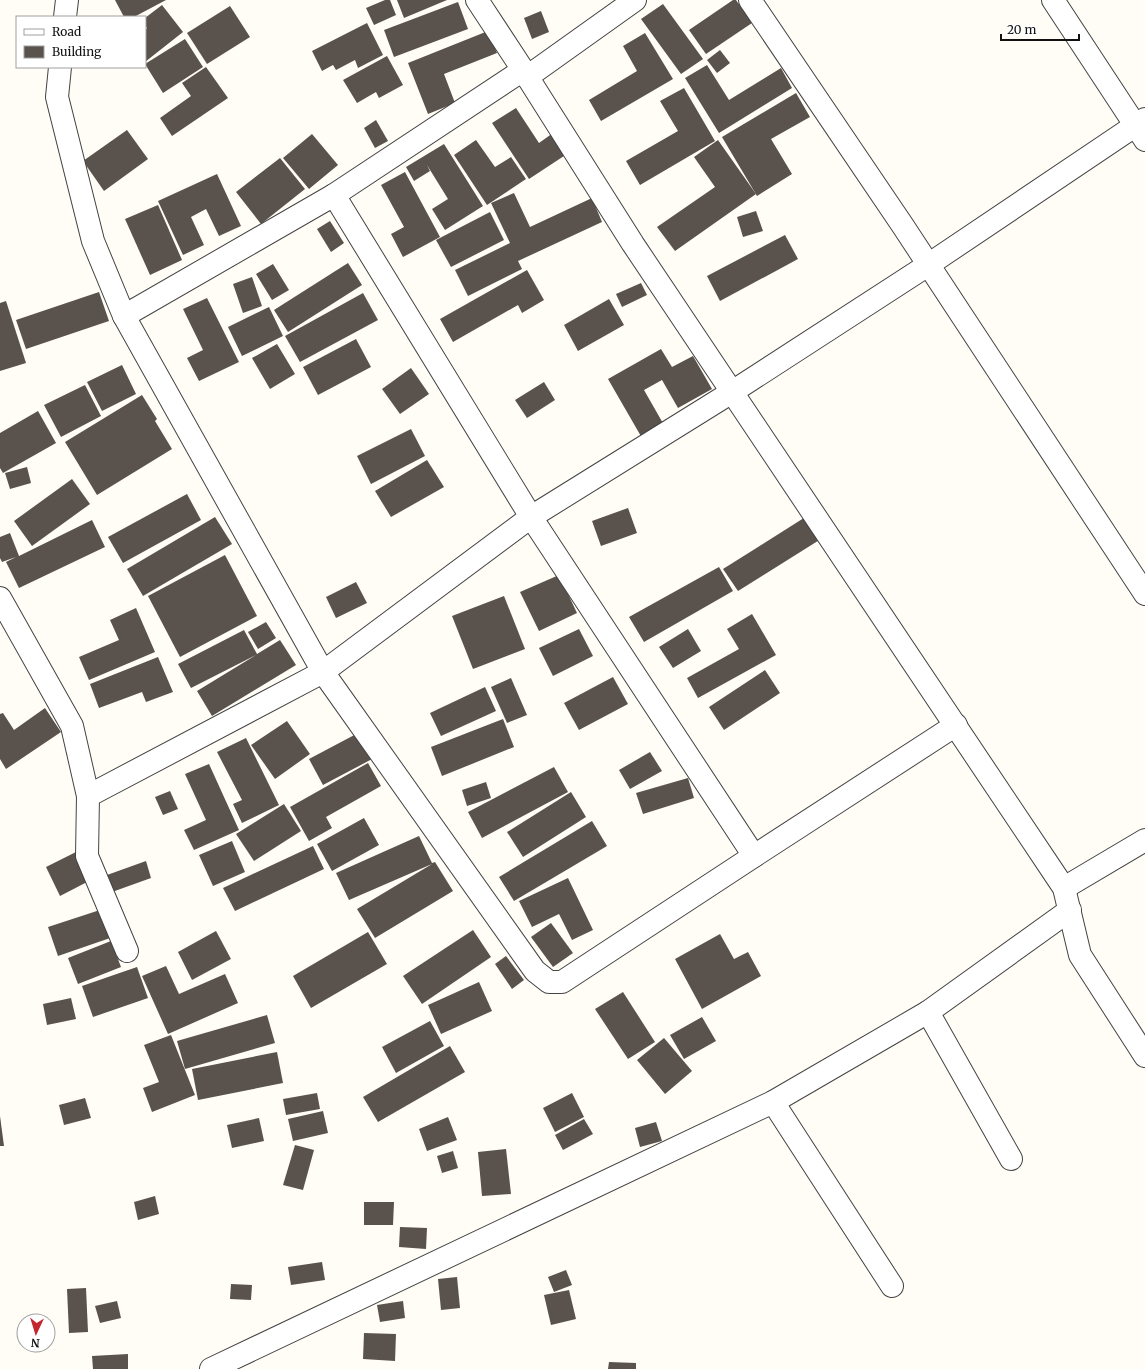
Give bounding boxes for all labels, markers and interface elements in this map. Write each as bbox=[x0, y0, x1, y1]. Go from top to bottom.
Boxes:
legend bbox=[16, 16, 146, 68]
scale bar bbox=[1001, 16, 1079, 42]
text: 20 m bbox=[1007, 22, 1036, 37]
text: Road bbox=[52, 24, 81, 39]
text: Building bbox=[52, 44, 102, 59]
north arrow bbox=[16, 1313, 56, 1353]
text: N bbox=[30, 1336, 40, 1350]

